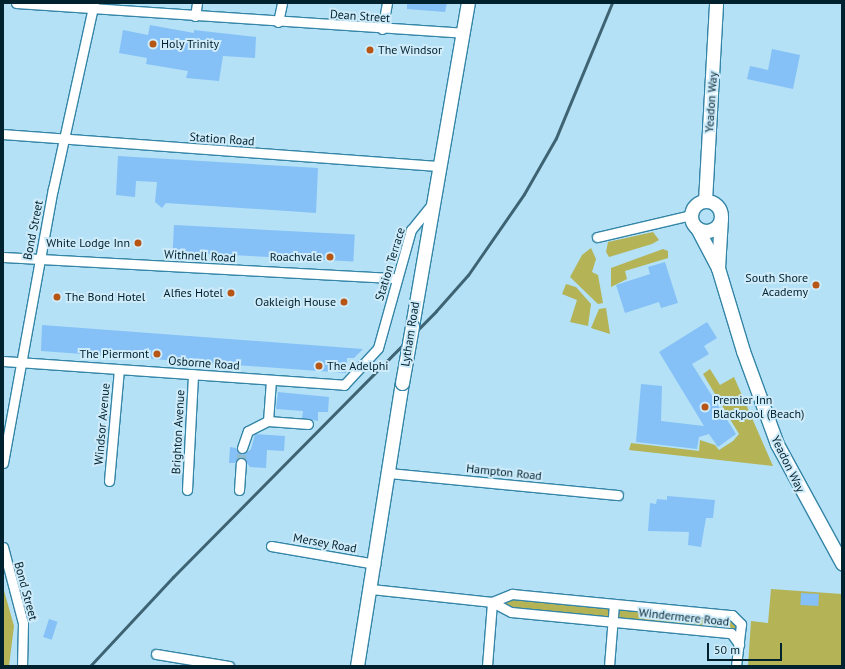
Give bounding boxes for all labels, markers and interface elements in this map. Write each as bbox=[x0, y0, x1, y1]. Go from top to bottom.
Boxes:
street label: Dean Street bbox=[329, 7, 391, 25]
place label: Holy Trinity bbox=[161, 37, 220, 51]
marker: Holy Trinity bbox=[148, 39, 158, 49]
place label: The Windsor bbox=[378, 43, 442, 57]
marker: The Windsor bbox=[365, 45, 375, 55]
street label: Yeadon Way bbox=[702, 71, 720, 133]
street label: Station Road bbox=[189, 130, 255, 148]
street label: Bond Street bbox=[20, 199, 46, 261]
street label: Station Terrace bbox=[372, 225, 408, 303]
place label: White Lodge Inn bbox=[46, 236, 130, 250]
marker: White Lodge Inn bbox=[133, 238, 143, 248]
street label: Withnell Road bbox=[164, 247, 236, 265]
place label: Roachvale bbox=[270, 250, 322, 264]
marker: Roachvale bbox=[325, 252, 335, 262]
place label: South Shore Academy bbox=[745, 271, 808, 299]
marker: South Shore Academy bbox=[811, 280, 821, 290]
place label: Alfies Hotel bbox=[164, 286, 223, 300]
marker: Alfies Hotel bbox=[226, 288, 236, 298]
place label: The Bond Hotel bbox=[65, 290, 145, 304]
marker: The Bond Hotel bbox=[52, 292, 62, 302]
place label: Oakleigh House bbox=[255, 295, 336, 309]
marker: Oakleigh House bbox=[339, 297, 349, 307]
street label: Lytham Road bbox=[398, 300, 422, 368]
place label: The Piermont bbox=[80, 347, 149, 361]
marker: The Piermont bbox=[152, 349, 162, 359]
street label: Osborne Road bbox=[168, 353, 240, 373]
place label: The Adelphi bbox=[327, 359, 389, 373]
marker: The Adelphi bbox=[314, 361, 324, 371]
street label: Windsor Avenue bbox=[91, 382, 113, 466]
street label: Brighton Avenue bbox=[169, 389, 187, 475]
place label: Premier Inn Blackpool (Beach) bbox=[713, 393, 804, 421]
marker: Premier Inn Blackpool (Beach) bbox=[700, 402, 710, 412]
street label: Yeadon Way bbox=[768, 433, 808, 495]
street label: Hampton Road bbox=[466, 461, 542, 483]
street label: Mersey Road bbox=[292, 530, 358, 556]
street label: Bond Street bbox=[11, 560, 41, 622]
street label: Windermere Road bbox=[638, 605, 730, 629]
scale bar bbox=[709, 635, 784, 661]
text: 50 m bbox=[714, 642, 740, 657]

